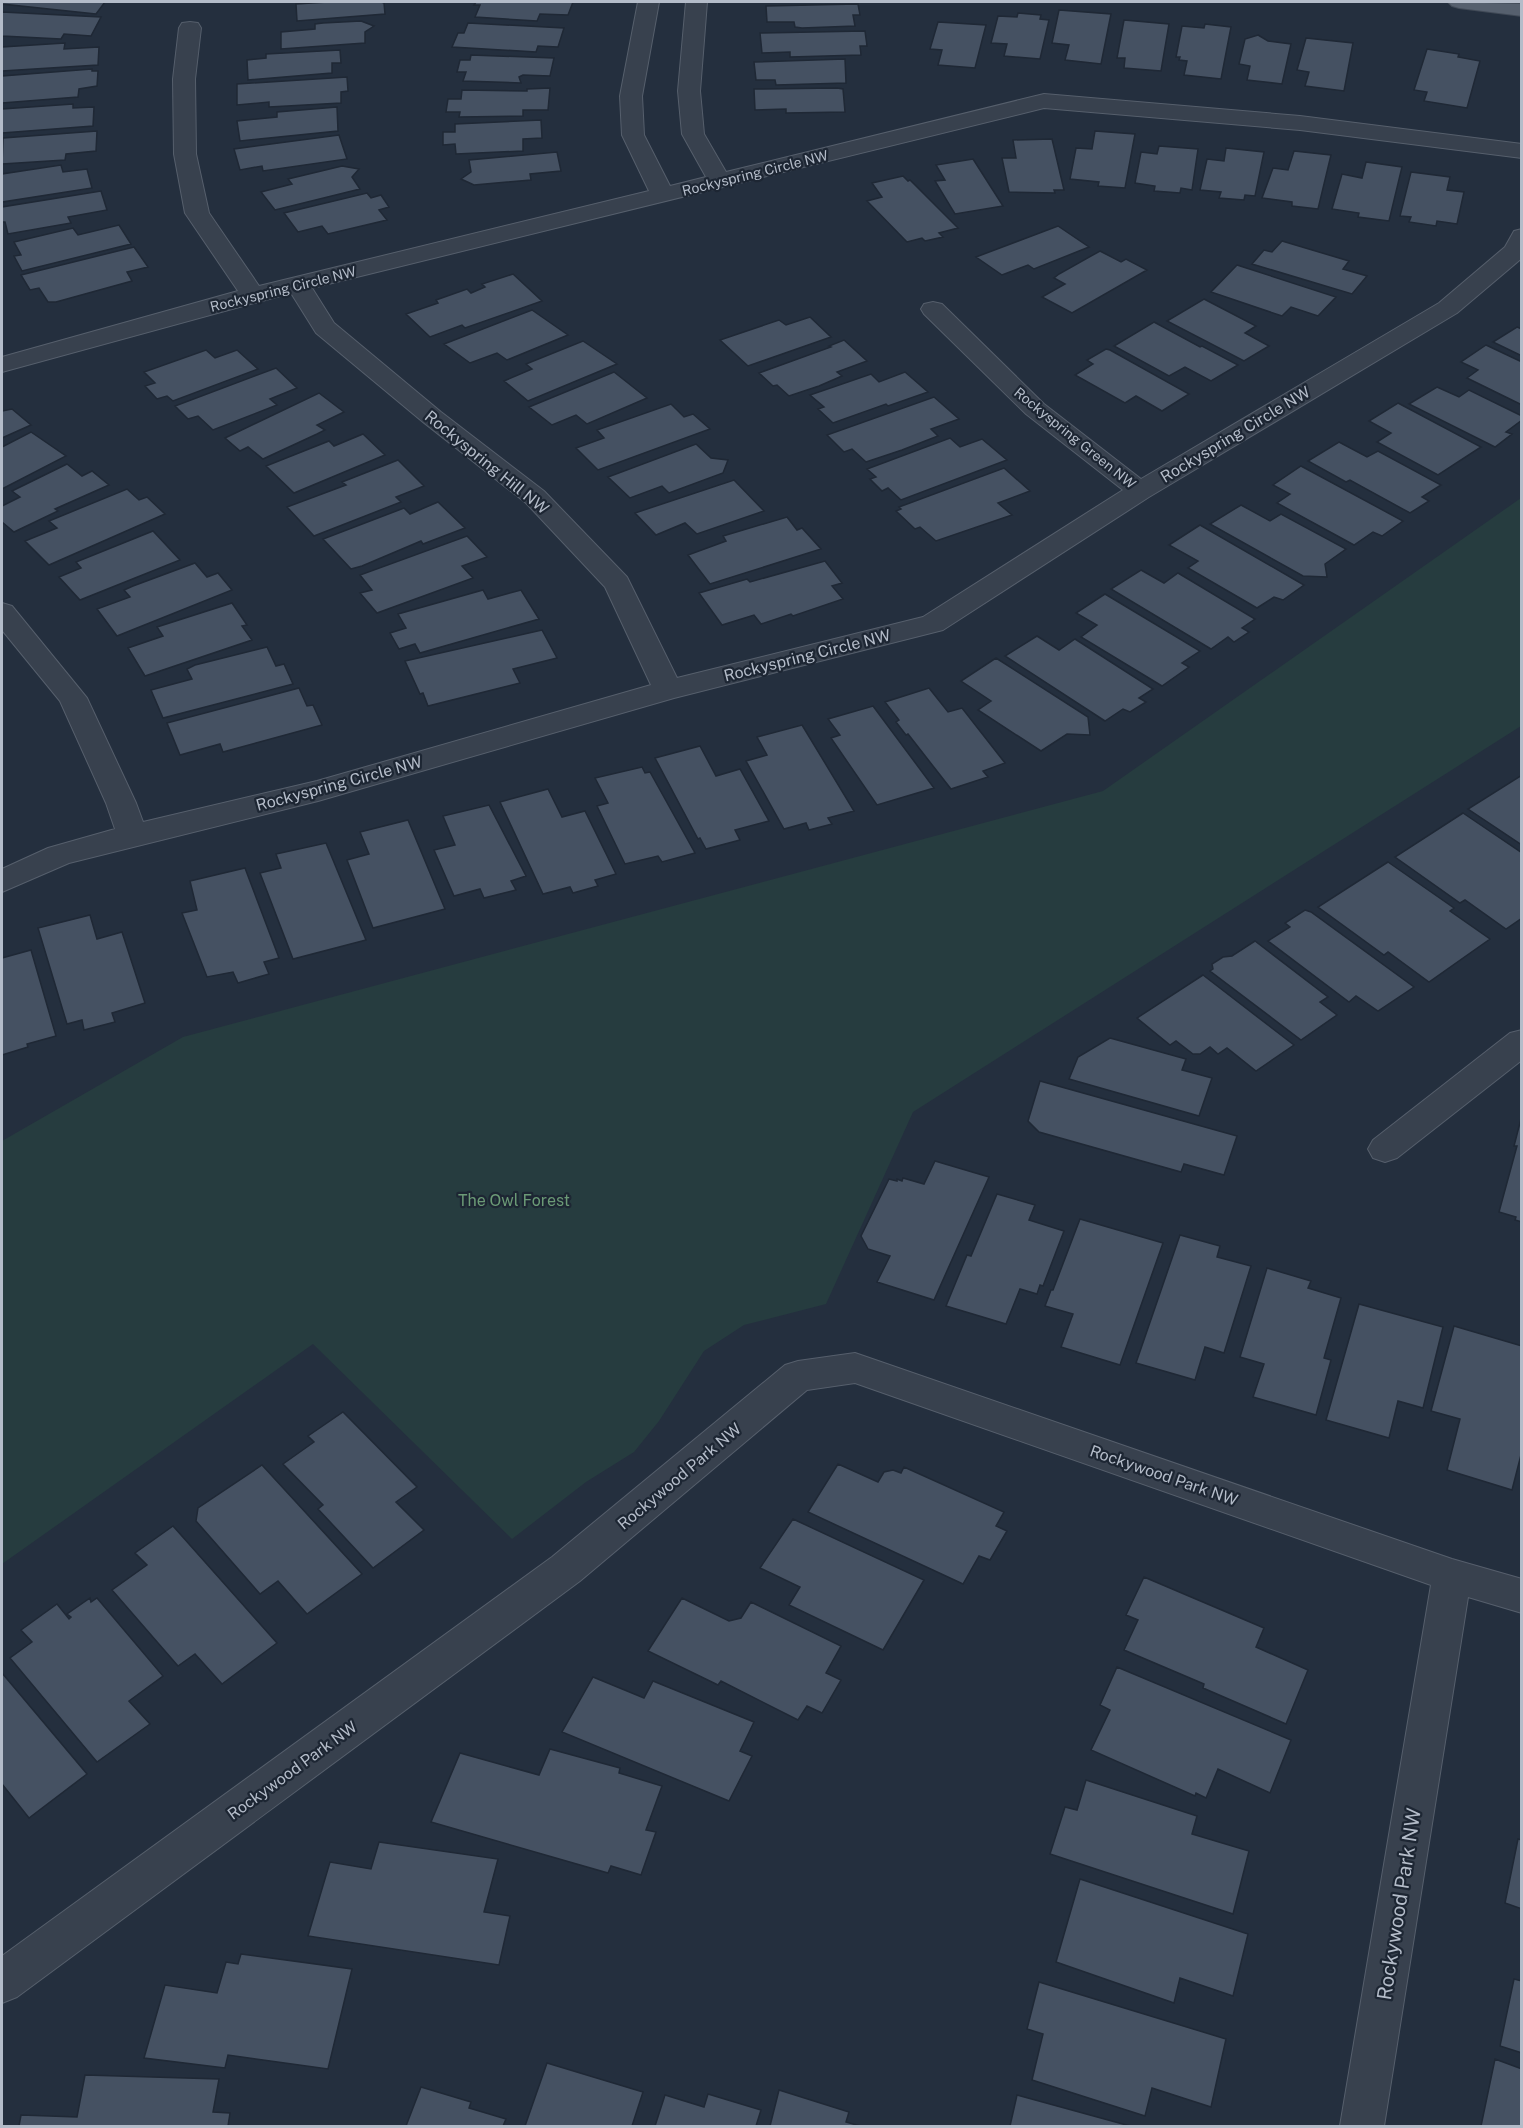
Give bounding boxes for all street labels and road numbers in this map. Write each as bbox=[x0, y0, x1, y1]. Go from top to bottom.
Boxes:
street label: Rockyspring Circle NW bbox=[680, 147, 830, 199]
street label: Rockyspring Circle NW bbox=[208, 263, 358, 315]
street label: Rockyspring Circle NW bbox=[1157, 382, 1314, 487]
street label: Rockyspring Green NW bbox=[1011, 384, 1139, 492]
street label: Rockyspring Hill NW bbox=[421, 407, 552, 518]
street label: Rockyspring Circle NW bbox=[722, 626, 892, 685]
street label: Rockyspring Circle NW bbox=[254, 752, 424, 815]
street label: Rockywood Park NW bbox=[614, 1419, 745, 1534]
street label: Rockywood Park NW bbox=[1087, 1441, 1240, 1510]
street label: Rockywood Park NW bbox=[224, 1717, 361, 1824]
street label: Rockywood Park NW bbox=[1372, 1806, 1426, 2002]

